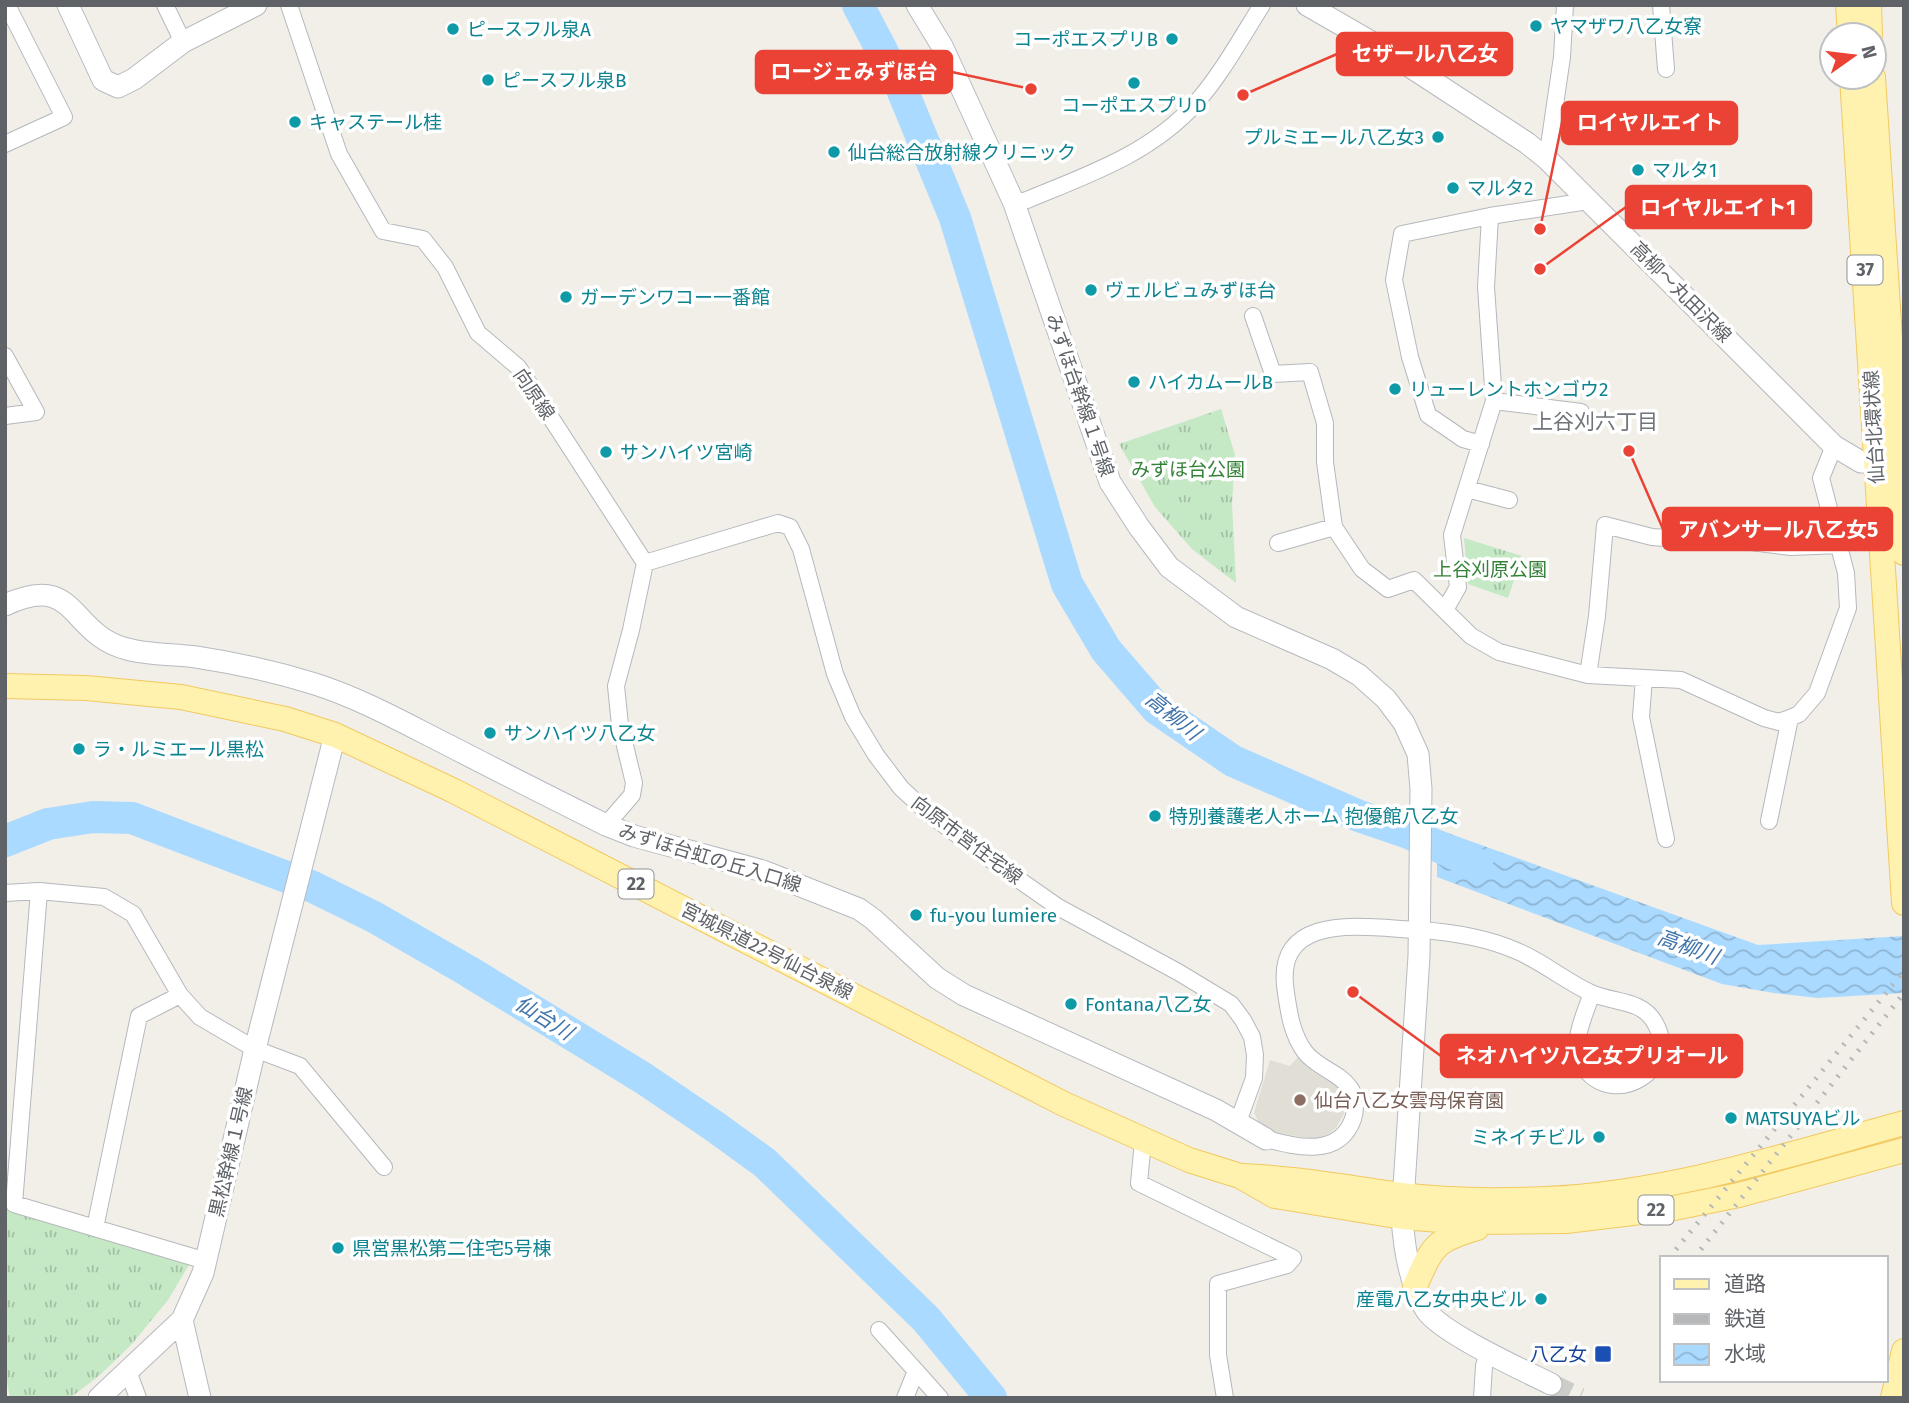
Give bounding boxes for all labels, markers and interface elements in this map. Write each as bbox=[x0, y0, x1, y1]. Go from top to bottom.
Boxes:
place label: ヤマザワ八乙女寮 bbox=[1550, 15, 1702, 38]
place label: ピースフル泉A bbox=[467, 18, 591, 41]
marker: ヤマザワ八乙女寮 bbox=[1528, 18, 1544, 34]
marker: ピースフル泉A bbox=[445, 21, 461, 37]
north arrow bbox=[1818, 21, 1888, 91]
place label: コーポエスプリB bbox=[1013, 28, 1158, 51]
marker: コーポエスプリB bbox=[1164, 31, 1180, 47]
callout: セザール八乙女 bbox=[1337, 33, 1512, 75]
text: セザール八乙女 bbox=[1352, 41, 1499, 67]
text: N bbox=[1856, 43, 1882, 61]
callout: ロージェみずほ台 bbox=[756, 51, 952, 93]
text: ロージェみずほ台 bbox=[770, 59, 938, 85]
place label: ピースフル泉B bbox=[502, 69, 627, 92]
marker: ピースフル泉B bbox=[480, 72, 496, 88]
marker: コーポエスプリD bbox=[1126, 75, 1142, 91]
place label: コーポエスプリD bbox=[1061, 94, 1207, 117]
callout: ロイヤルエイト bbox=[1562, 102, 1737, 144]
text: ロイヤルエイト bbox=[1577, 110, 1723, 136]
place label: キャステール桂 bbox=[309, 111, 442, 134]
marker: キャステール桂 bbox=[287, 114, 303, 130]
place label: プルミエール八乙女3 bbox=[1244, 126, 1424, 149]
marker: プルミエール八乙女3 bbox=[1430, 129, 1446, 145]
place label: 仙台総合放射線クリニック bbox=[848, 141, 1076, 164]
marker: 仙台総合放射線クリニック bbox=[826, 144, 842, 160]
place label: マルタ1 bbox=[1652, 159, 1717, 182]
marker: マルタ1 bbox=[1630, 162, 1646, 178]
place label: マルタ2 bbox=[1467, 177, 1533, 200]
marker: マルタ2 bbox=[1445, 180, 1461, 196]
callout: ロイヤルエイト1 bbox=[1626, 186, 1811, 228]
text: ロイヤルエイト1 bbox=[1640, 195, 1796, 221]
street label: 高柳～丸田沢線 bbox=[1626, 237, 1736, 347]
road number: 37 bbox=[1848, 256, 1882, 284]
place label: ヴェルビュみずほ台 bbox=[1105, 279, 1276, 302]
marker: ヴェルビュみずほ台 bbox=[1083, 282, 1099, 298]
place label: ガーデンワコー一番館 bbox=[580, 286, 770, 309]
marker: ガーデンワコー一番館 bbox=[558, 289, 574, 305]
street label: みずほ台幹線１号線 bbox=[1041, 310, 1119, 480]
street label: 向原線 bbox=[509, 364, 559, 424]
street label: 仙台北環状線 bbox=[1860, 369, 1888, 485]
place label: ハイカムールB bbox=[1148, 371, 1273, 394]
marker: ハイカムールB bbox=[1126, 374, 1142, 390]
place label: リューレントホンゴウ2 bbox=[1409, 378, 1608, 401]
marker: リューレントホンゴウ2 bbox=[1387, 381, 1403, 397]
district label: 上谷刈六丁目 bbox=[1532, 409, 1658, 435]
place label: サンハイツ宮崎 bbox=[620, 441, 753, 464]
marker: サンハイツ宮崎 bbox=[598, 444, 614, 460]
park label: みずほ台公園 bbox=[1131, 458, 1245, 481]
callout: アバンサール八乙女5 bbox=[1663, 508, 1892, 550]
text: アバンサール八乙女5 bbox=[1678, 517, 1878, 543]
park label: 上谷刈原公園 bbox=[1433, 558, 1547, 581]
water label: 高柳川 bbox=[1140, 686, 1207, 747]
place label: サンハイツ八乙女 bbox=[504, 722, 656, 745]
marker: サンハイツ八乙女 bbox=[482, 725, 498, 741]
place label: ラ・ルミエール黒松 bbox=[93, 738, 264, 761]
marker: ラ・ルミエール黒松 bbox=[71, 741, 87, 757]
street label: 向原市営住宅線 bbox=[907, 791, 1027, 889]
place label: 特別養護老人ホーム 抱優館八乙女 bbox=[1169, 805, 1458, 828]
marker: 特別養護老人ホーム 抱優館八乙女 bbox=[1147, 808, 1163, 824]
street label: みずほ台虹の丘入口線 bbox=[616, 819, 804, 897]
road number: 22 bbox=[618, 870, 654, 898]
street label: 宮城県道22号仙台泉線 bbox=[677, 898, 857, 1004]
place label: fu-you lumiere bbox=[930, 904, 1057, 927]
marker: fu-you lumiere bbox=[908, 907, 924, 923]
water label: 高柳川 bbox=[1654, 924, 1724, 971]
water label: 仙台川 bbox=[510, 990, 579, 1047]
place label: Fontana八乙女 bbox=[1085, 993, 1211, 1016]
marker: Fontana八乙女 bbox=[1063, 996, 1079, 1012]
callout: ネオハイツ八乙女プリオール bbox=[1441, 1035, 1742, 1077]
text: ネオハイツ八乙女プリオール bbox=[1456, 1043, 1728, 1069]
street label: 黒松幹線１号線 bbox=[205, 1085, 257, 1219]
place label: 仙台八乙女雲母保育園 bbox=[1314, 1089, 1504, 1112]
marker: 仙台八乙女雲母保育園 bbox=[1292, 1092, 1308, 1108]
place label: MATSUYAビル bbox=[1745, 1107, 1861, 1130]
marker: MATSUYAビル bbox=[1723, 1110, 1739, 1126]
place label: ミネイチビル bbox=[1471, 1126, 1585, 1149]
marker: ミネイチビル bbox=[1591, 1129, 1607, 1145]
road number: 22 bbox=[1638, 1196, 1674, 1224]
place label: 県営黒松第二住宅5号棟 bbox=[352, 1237, 552, 1260]
marker: 県営黒松第二住宅5号棟 bbox=[330, 1240, 346, 1256]
legend bbox=[1660, 1256, 1888, 1382]
text: 道路 bbox=[1724, 1271, 1766, 1297]
place label: 産電八乙女中央ビル bbox=[1356, 1288, 1527, 1311]
marker: 産電八乙女中央ビル bbox=[1533, 1291, 1549, 1307]
text: 鉄道 bbox=[1724, 1306, 1766, 1332]
text: 水域 bbox=[1724, 1341, 1766, 1367]
place label: 八乙女 bbox=[1530, 1343, 1587, 1366]
marker: 八乙女 bbox=[1593, 1344, 1613, 1364]

